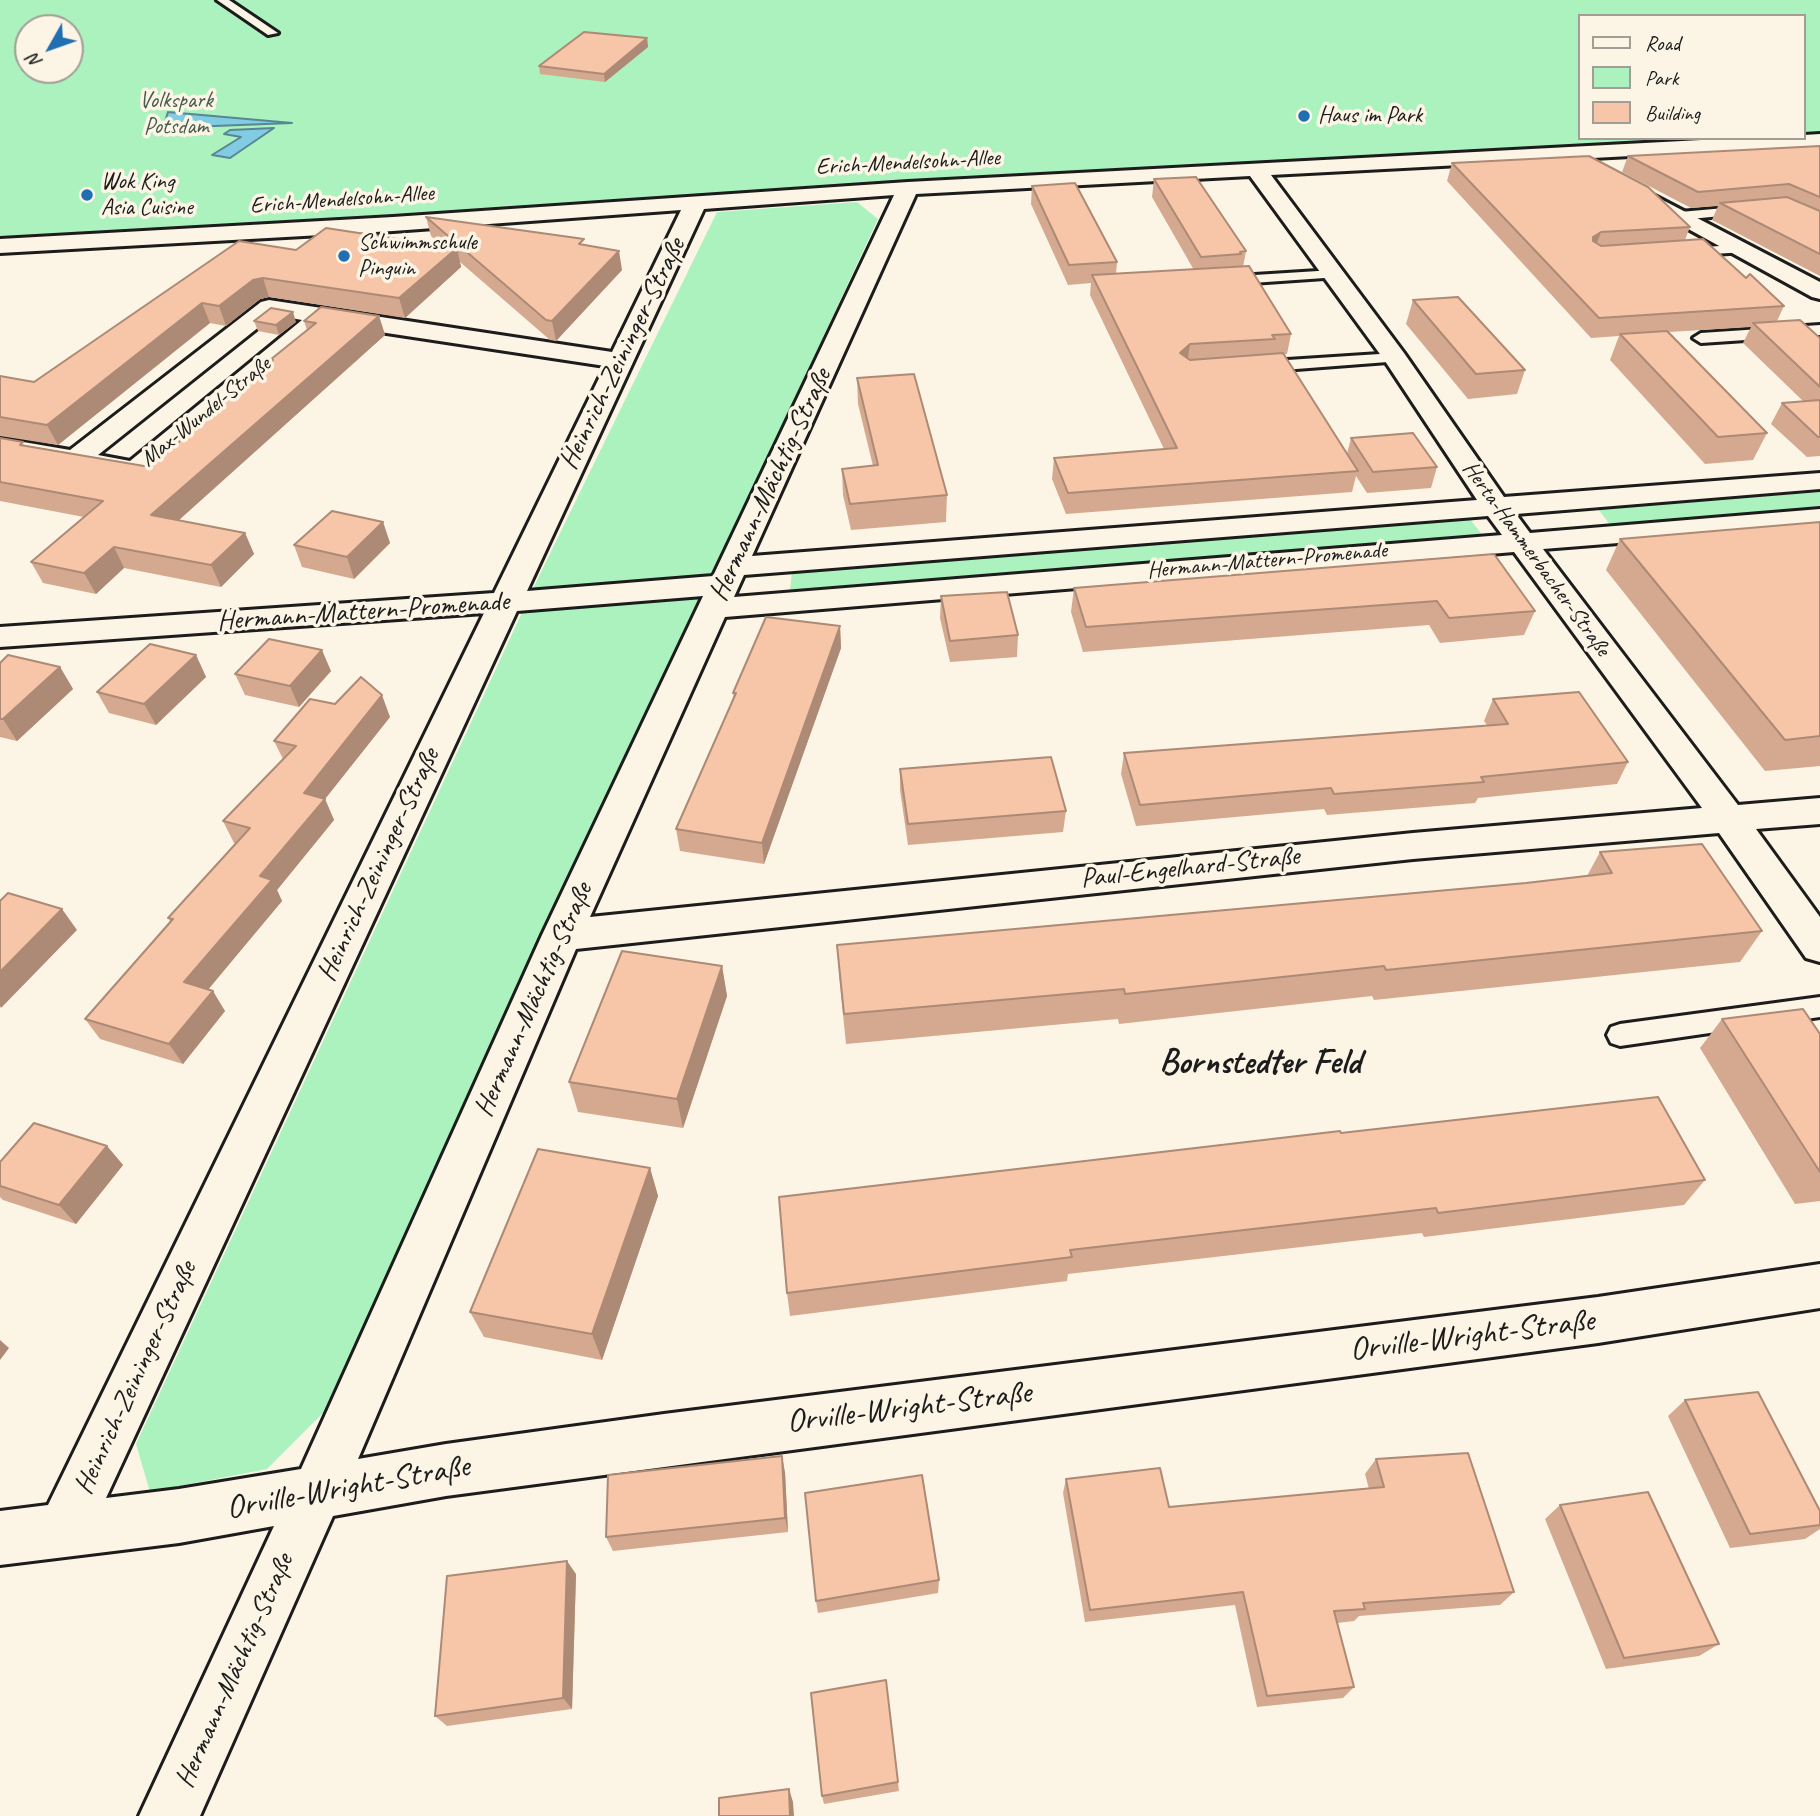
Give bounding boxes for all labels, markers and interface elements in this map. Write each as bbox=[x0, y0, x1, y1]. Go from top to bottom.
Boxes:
north arrow bbox=[14, 14, 84, 84]
legend bbox=[1578, 14, 1806, 140]
text: Road bbox=[1645, 30, 1680, 56]
text: N bbox=[21, 49, 47, 73]
text: Park bbox=[1645, 65, 1678, 91]
park label: Volkspark Potsdam bbox=[139, 87, 213, 141]
text: Building bbox=[1645, 100, 1700, 126]
place label: Haus im Park bbox=[1318, 102, 1422, 130]
marker: Haus im Park bbox=[1296, 108, 1312, 124]
street label: Erich-Mendelsohn-Allee bbox=[815, 144, 1001, 182]
place label: Wok King Asia Cuisine bbox=[101, 168, 193, 222]
street label: Erich-Mendelsohn-Allee bbox=[249, 180, 435, 220]
marker: Wok King Asia Cuisine bbox=[79, 187, 95, 203]
place label: Schwimmschule Pinguin bbox=[358, 229, 477, 283]
street label: Heinrich-Zeininger-Straße bbox=[552, 233, 694, 475]
marker: Schwimmschule Pinguin bbox=[336, 248, 352, 264]
street label: Max-Wundel-Straße bbox=[135, 351, 277, 473]
street label: Hermann-Mächtig-Straße bbox=[702, 364, 840, 606]
street label: Herta-Hammerbacher-Straße bbox=[1456, 456, 1616, 662]
street label: Hermann-Mattern-Promenade bbox=[1146, 537, 1388, 585]
street label: Hermann-Mattern-Promenade bbox=[216, 585, 510, 639]
street label: Heinrich-Zeininger-Straße bbox=[310, 743, 448, 987]
street label: Paul-Engelhard-Straße bbox=[1079, 840, 1301, 896]
street label: Hermann-Mächtig-Straße bbox=[467, 878, 601, 1122]
district label: Bornstedter Feld bbox=[1159, 1043, 1361, 1085]
street label: Heinrich-Zeininger-Straße bbox=[67, 1256, 205, 1500]
street label: Orville-Wright-Straße bbox=[1347, 1301, 1597, 1371]
street label: Orville-Wright-Straße bbox=[784, 1373, 1034, 1443]
street label: Orville-Wright-Straße bbox=[223, 1447, 473, 1529]
street label: Hermann-Mächtig-Straße bbox=[168, 1549, 302, 1793]

